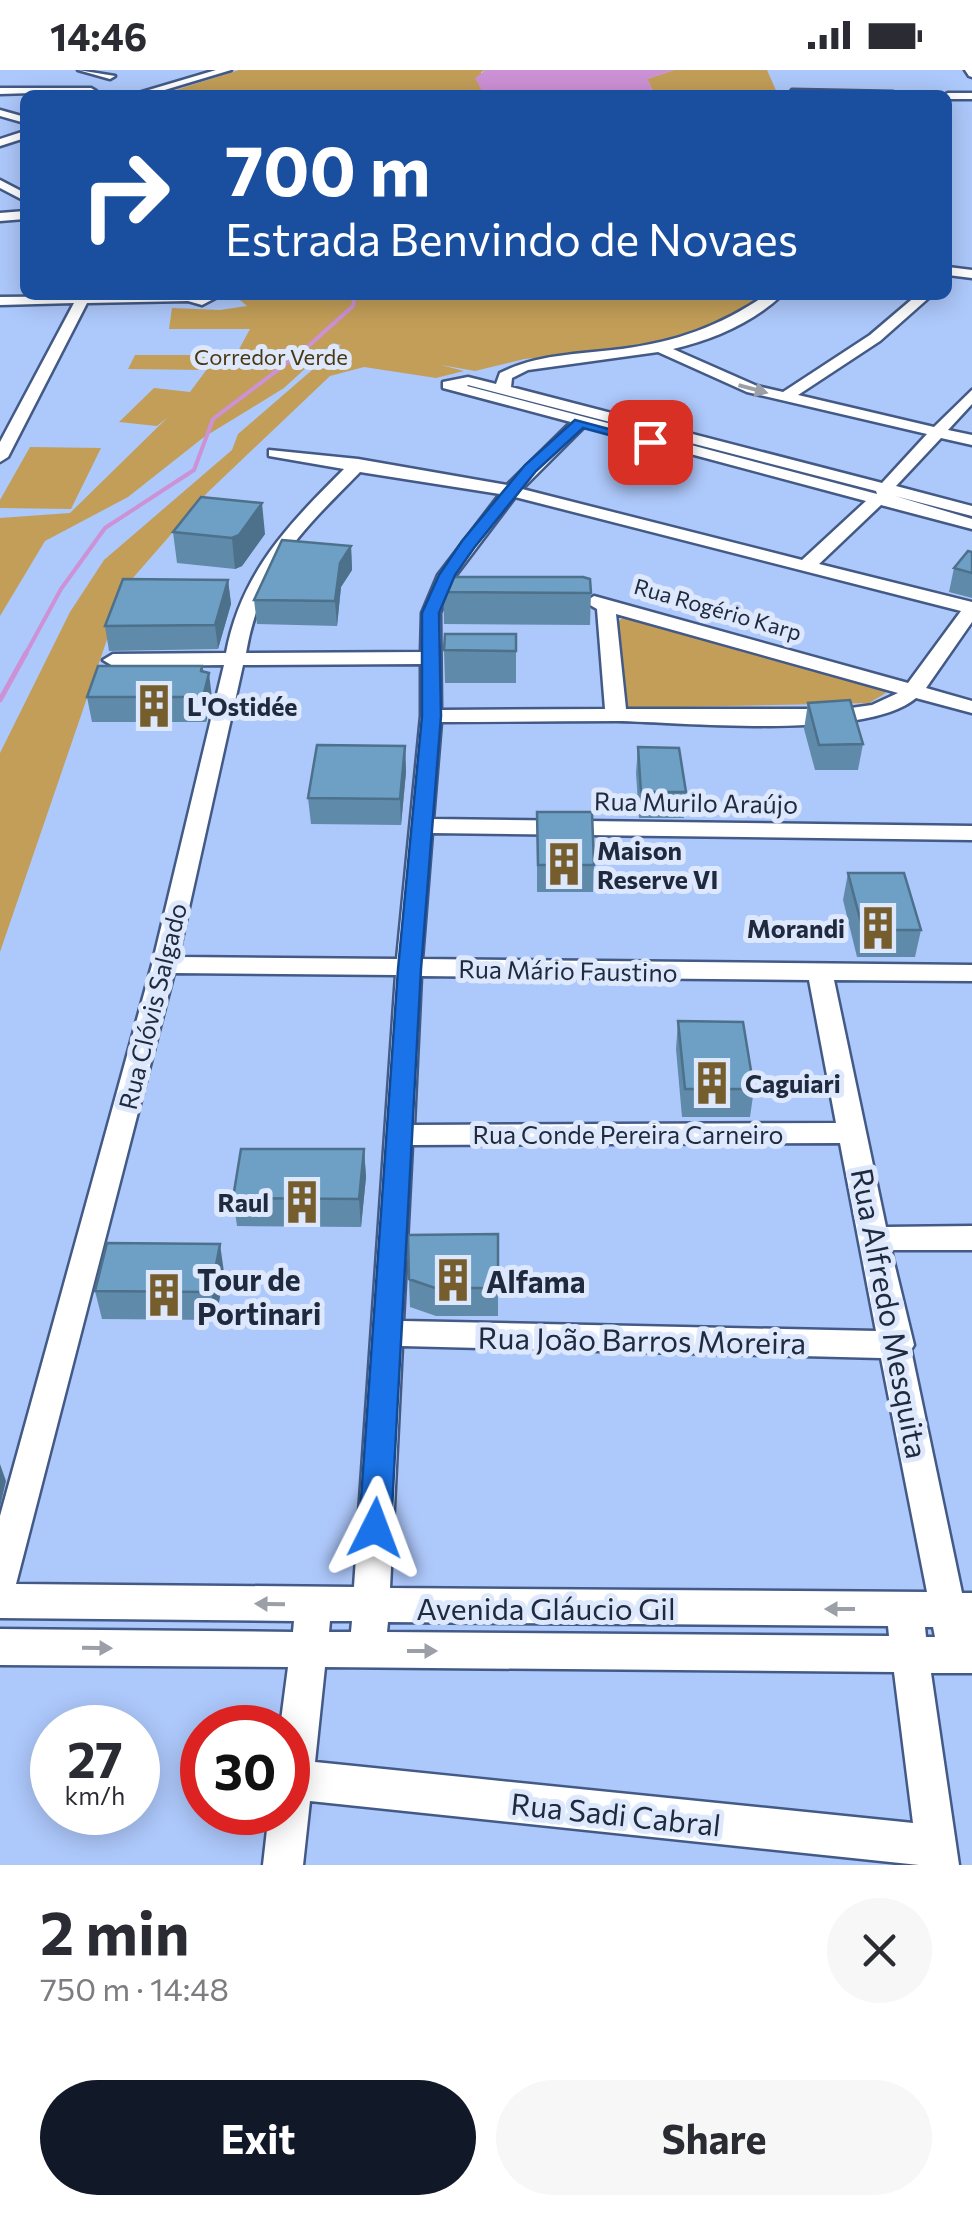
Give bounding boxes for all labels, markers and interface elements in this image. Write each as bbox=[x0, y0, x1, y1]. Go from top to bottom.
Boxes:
text: 14:46 bbox=[50, 12, 147, 59]
text: 700 m bbox=[225, 125, 431, 210]
icon: right bbox=[60, 130, 190, 260]
text: Estrada Benvindo de Novaes bbox=[225, 210, 798, 265]
park label: Corredor Verde bbox=[194, 343, 348, 370]
one-way arrow bbox=[738, 381, 769, 397]
pin bbox=[608, 400, 693, 485]
icon: arrive bbox=[623, 415, 678, 470]
street label: Rua Rogério Karp bbox=[631, 572, 805, 646]
building icon: L'Ostidée bbox=[130, 682, 178, 730]
place label: L'Ostidée bbox=[187, 691, 298, 721]
street label: Rua Murilo Araújo bbox=[594, 785, 798, 819]
place label: Maison Reserve VI bbox=[597, 835, 718, 894]
building icon: Maison Reserve VI bbox=[540, 840, 588, 888]
street label: Rua Clóvis Salgado bbox=[112, 900, 192, 1112]
building icon: Morandi bbox=[854, 904, 902, 952]
place label: Morandi bbox=[747, 913, 845, 943]
street label: Rua Mário Faustino bbox=[458, 953, 678, 987]
building icon: Caguiari bbox=[688, 1059, 736, 1107]
place label: Caguiari bbox=[745, 1068, 841, 1098]
street label: Rua Conde Pereira Carneiro bbox=[472, 1119, 784, 1149]
street label: Rua Alfredo Mesquita bbox=[845, 1165, 937, 1461]
building icon: Raul bbox=[278, 1178, 326, 1226]
place label: Raul bbox=[218, 1187, 269, 1217]
building icon: Alfama bbox=[429, 1256, 477, 1304]
place label: Tour de Portinari bbox=[197, 1260, 321, 1331]
place label: Alfama bbox=[486, 1262, 586, 1299]
building icon: Tour de Portinari bbox=[140, 1271, 188, 1319]
street label: Rua João Barros Moreira bbox=[477, 1318, 807, 1360]
position arrow bbox=[323, 1476, 427, 1580]
street label: Avenida Gláucio Gil bbox=[416, 1589, 676, 1626]
one-way arrow bbox=[253, 1596, 285, 1612]
one-way arrow bbox=[823, 1600, 855, 1616]
one-way arrow bbox=[82, 1641, 114, 1657]
one-way arrow bbox=[407, 1643, 439, 1659]
speed limit sign: 30 bbox=[180, 1705, 310, 1835]
text: 27 bbox=[67, 1727, 123, 1788]
text: km/h bbox=[65, 1780, 125, 1810]
street label: Rua Sadi Cabral bbox=[509, 1784, 723, 1842]
text: 2 min bbox=[40, 1894, 189, 1967]
button: close bbox=[827, 1898, 932, 2003]
text: 750 m · 14:48 bbox=[40, 1968, 229, 2008]
button: Exit bbox=[40, 2080, 476, 2195]
button: Share bbox=[496, 2080, 932, 2195]

